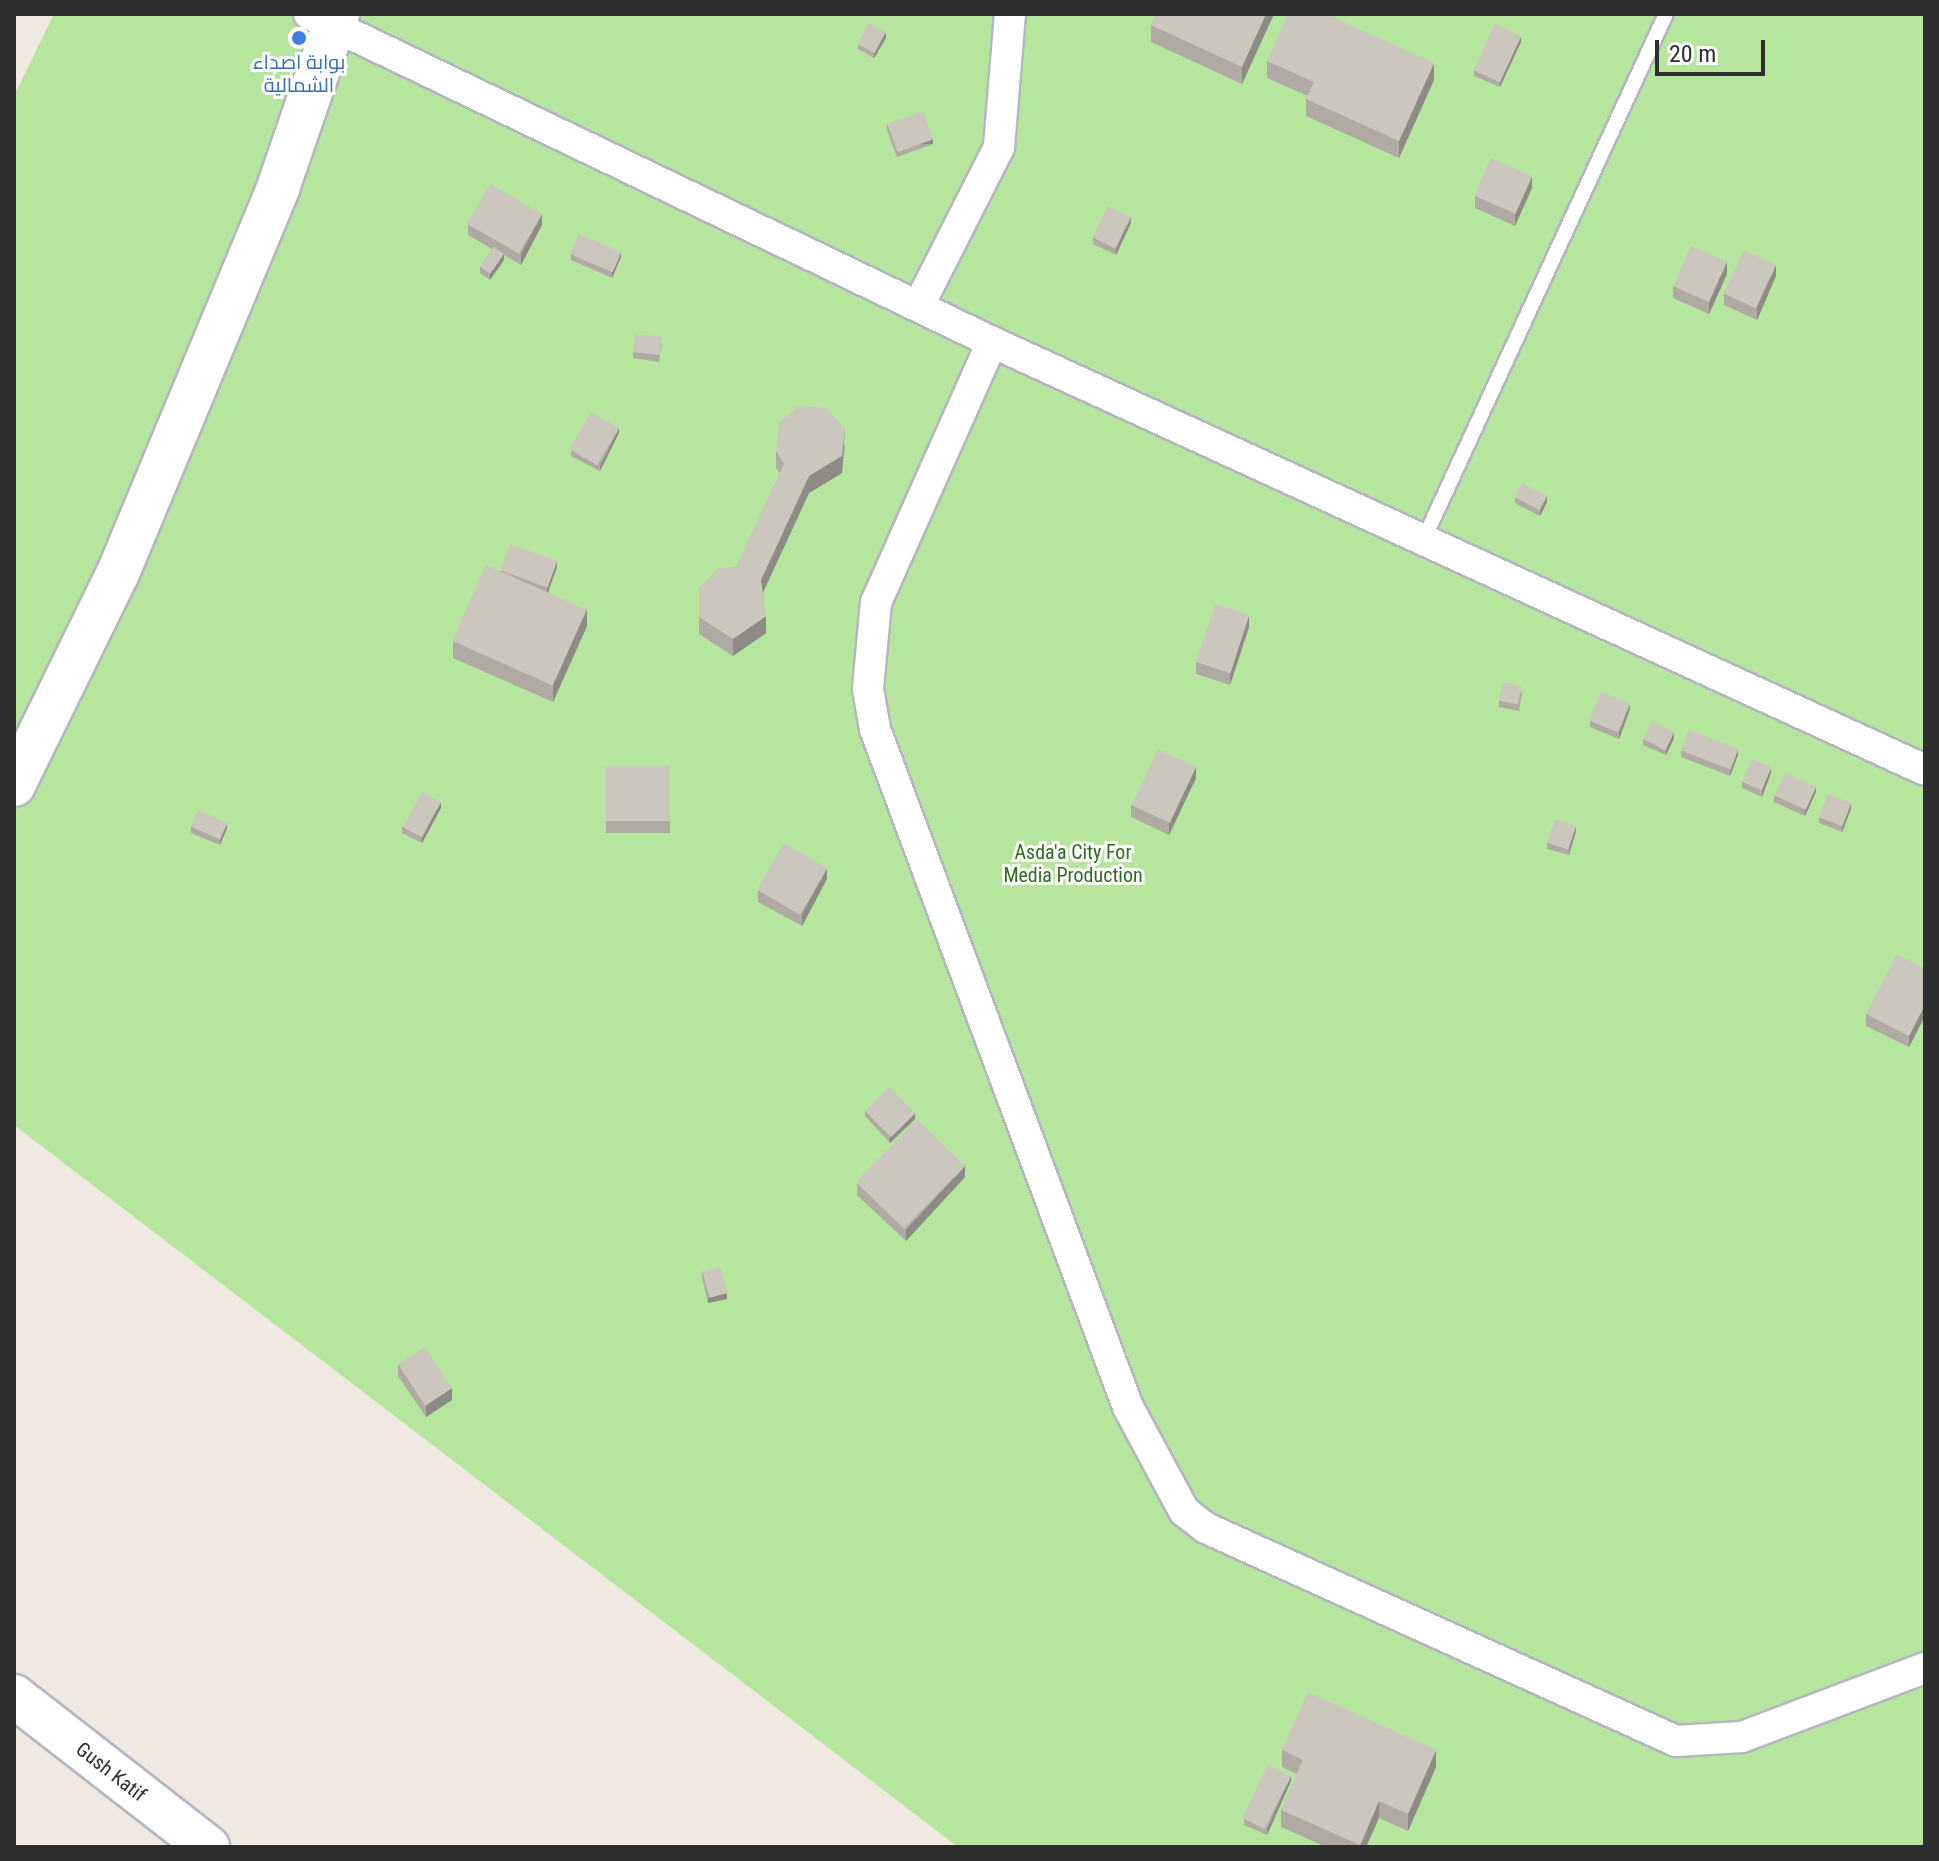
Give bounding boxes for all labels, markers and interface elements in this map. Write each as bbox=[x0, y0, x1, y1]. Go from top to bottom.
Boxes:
scale bar bbox=[1659, 24, 1769, 74]
marker: بوابة اصداء الشمالية bbox=[290, 29, 308, 47]
text: 20 m bbox=[1669, 40, 1716, 68]
place label: بوابة اصداء الشمالية bbox=[253, 50, 345, 97]
park label: Asda'a City For Media Production bbox=[1003, 841, 1143, 888]
street label: Gush Katif bbox=[71, 1737, 151, 1807]

